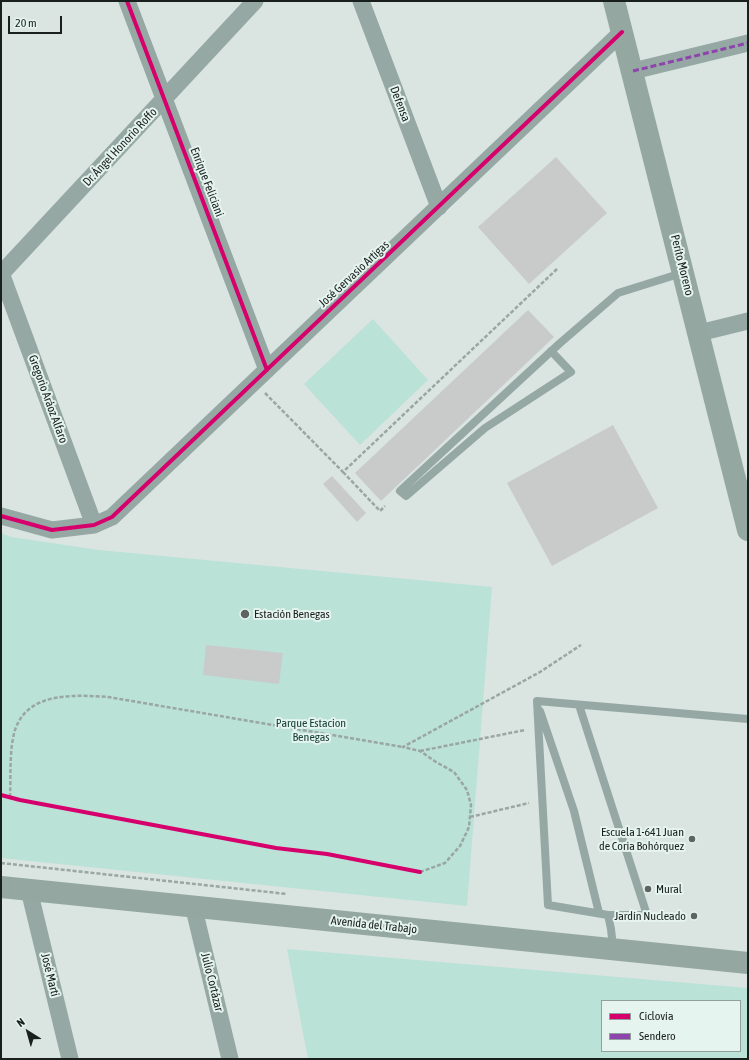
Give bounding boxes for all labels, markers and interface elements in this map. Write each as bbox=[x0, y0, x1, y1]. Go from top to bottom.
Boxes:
scale bar bbox=[10, 8, 64, 34]
text: 20 m bbox=[15, 16, 37, 30]
street label: Defensa bbox=[387, 84, 413, 124]
street label: Dr. Ángel Honorio Roffo bbox=[80, 105, 160, 189]
street label: Enrique Feliciani bbox=[187, 145, 227, 219]
street label: Perito Moreno bbox=[667, 233, 697, 297]
street label: José Gervasio Artigas bbox=[316, 238, 392, 310]
street label: Gregorio Aráoz Alfaro bbox=[25, 353, 71, 445]
place label: Estación Benegas bbox=[254, 607, 330, 621]
marker: Estación Benegas bbox=[239, 608, 251, 620]
park label: Parque Estacion Benegas bbox=[276, 716, 346, 744]
place label: Escuela 1-641 Juan de Coria Bohórquez bbox=[599, 825, 684, 853]
marker: Escuela 1-641 Juan de Coria Bohórquez bbox=[687, 834, 697, 844]
place label: Mural bbox=[656, 882, 682, 896]
marker: Mural bbox=[643, 884, 653, 894]
place label: Jardín Nucleado bbox=[614, 909, 686, 923]
marker: Jardín Nucleado bbox=[689, 911, 699, 921]
street label: Avenida del Trabajo bbox=[330, 913, 418, 937]
street label: Julio Cortázar bbox=[198, 951, 226, 1013]
street label: José Marti bbox=[38, 952, 62, 998]
legend bbox=[601, 1000, 741, 1052]
text: Ciclovía bbox=[639, 1009, 673, 1023]
north arrow bbox=[8, 1012, 48, 1052]
text: N bbox=[15, 1016, 27, 1029]
text: Sendero bbox=[639, 1029, 676, 1043]

